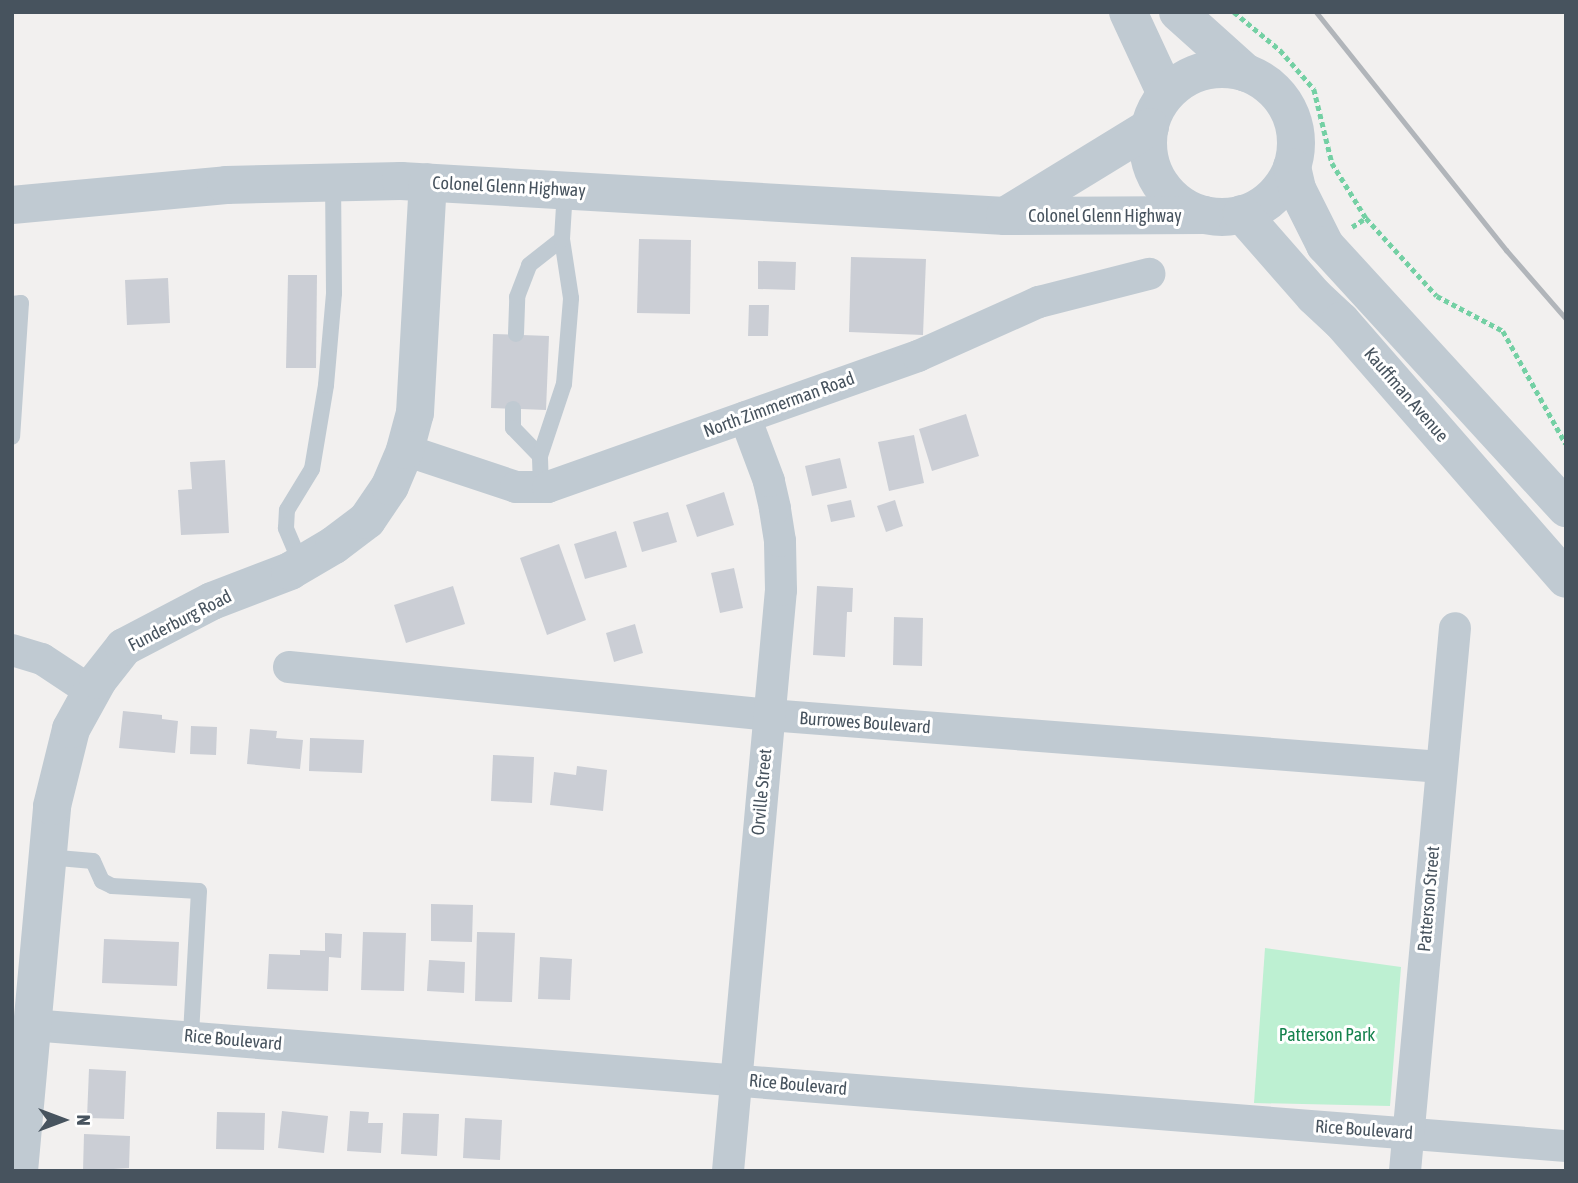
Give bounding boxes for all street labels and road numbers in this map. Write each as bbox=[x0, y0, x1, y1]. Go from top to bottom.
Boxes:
street label: Colonel Glenn Highway bbox=[432, 172, 586, 202]
street label: Colonel Glenn Highway bbox=[1028, 205, 1182, 227]
street label: Kauffman Avenue bbox=[1359, 344, 1453, 446]
street label: North Zimmerman Road bbox=[701, 368, 857, 442]
street label: Funderburg Road bbox=[125, 586, 235, 656]
street label: Burrowes Boulevard bbox=[799, 708, 931, 738]
street label: Orville Street bbox=[747, 748, 777, 836]
street label: Patterson Street bbox=[1414, 845, 1444, 953]
street label: Rice Boulevard bbox=[183, 1025, 283, 1055]
street label: Rice Boulevard bbox=[748, 1070, 848, 1100]
street label: Rice Boulevard bbox=[1314, 1116, 1414, 1144]

